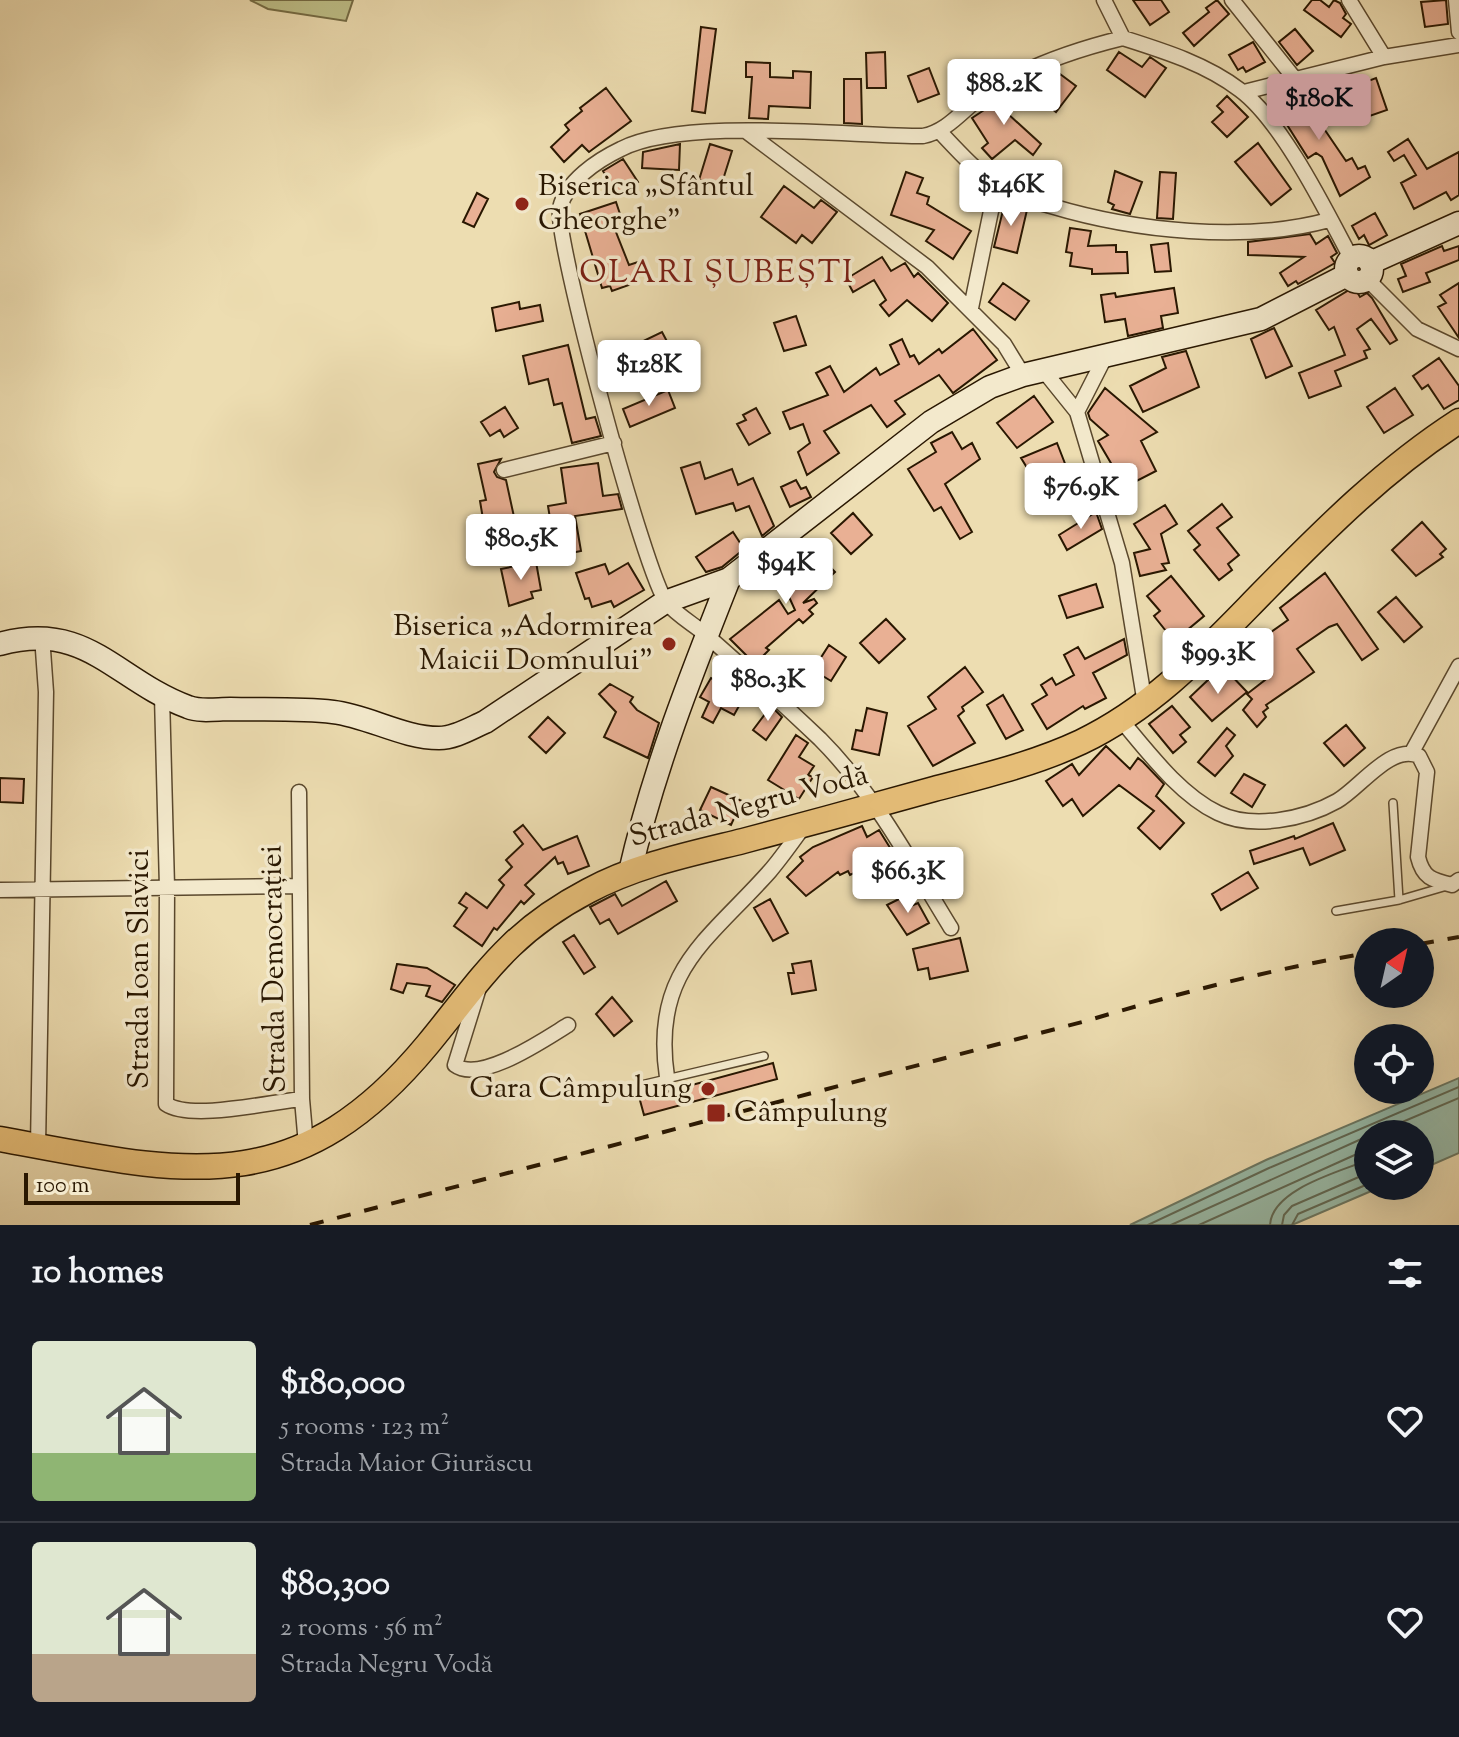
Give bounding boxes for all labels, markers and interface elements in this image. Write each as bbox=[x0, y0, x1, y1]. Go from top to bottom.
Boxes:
pin: $88.2K bbox=[939, 59, 1069, 127]
text: $88.2K bbox=[965, 66, 1043, 103]
pin: $180K bbox=[1263, 74, 1375, 142]
text: $180K bbox=[1285, 81, 1353, 118]
pin: $146K bbox=[955, 160, 1067, 228]
place label: Biserica „Sfântul Gheorghe” bbox=[538, 166, 754, 243]
text: $146K bbox=[977, 167, 1045, 204]
marker: Biserica „Sfântul Gheorghe” bbox=[513, 195, 531, 213]
district label: OLARI ŞUBEŞTI bbox=[579, 251, 855, 297]
pin: $128K bbox=[593, 340, 705, 408]
text: $128K bbox=[616, 347, 682, 384]
pin: $76.9K bbox=[1016, 463, 1146, 531]
text: $76.9K bbox=[1043, 470, 1119, 507]
pin: $80.5K bbox=[456, 514, 586, 582]
text: $80.5K bbox=[484, 521, 558, 558]
pin: $94K bbox=[739, 538, 833, 606]
text: $94K bbox=[757, 545, 815, 582]
place label: Biserica „Adormirea Maicii Domnului” bbox=[393, 606, 653, 683]
pin: $99.3K bbox=[1153, 628, 1283, 696]
marker: Biserica „Adormirea Maicii Domnului” bbox=[660, 635, 678, 653]
text: $99.3K bbox=[1180, 635, 1256, 672]
pin: $80.3K bbox=[703, 655, 833, 723]
text: $80.3K bbox=[730, 662, 806, 699]
street label: Strada Negru Vodă bbox=[625, 754, 873, 860]
street label: Strada Democrației bbox=[251, 845, 299, 1093]
pin: $66.3K bbox=[843, 847, 973, 915]
street label: Strada Ioan Slavici bbox=[119, 849, 162, 1089]
text: $66.3K bbox=[870, 854, 946, 891]
north arrow bbox=[1354, 928, 1434, 1008]
map controls bbox=[1354, 928, 1434, 1200]
button: locate bbox=[1354, 1024, 1434, 1104]
place label: Gara Câmpulung bbox=[469, 1068, 692, 1111]
marker: Gara Câmpulung bbox=[699, 1080, 717, 1098]
place label: Câmpulung bbox=[734, 1092, 887, 1135]
marker: Câmpulung bbox=[705, 1102, 727, 1124]
button: layers bbox=[1354, 1120, 1434, 1200]
scale bar bbox=[24, 1169, 240, 1205]
text: 100 m bbox=[36, 1171, 89, 1203]
text: 10 homes bbox=[32, 1249, 164, 1298]
icon: filters bbox=[1383, 1251, 1427, 1295]
text: $180,000 bbox=[280, 1360, 405, 1409]
icon: home bbox=[96, 1373, 192, 1469]
icon: heart bbox=[1383, 1399, 1427, 1443]
text: 5 rooms · 123 m² bbox=[280, 1409, 449, 1446]
text: Strada Maior Giurăscu bbox=[280, 1446, 533, 1483]
text: $80,300 bbox=[280, 1561, 390, 1610]
icon: home bbox=[96, 1574, 192, 1670]
icon: heart bbox=[1383, 1600, 1427, 1644]
text: 2 rooms · 56 m² bbox=[280, 1610, 443, 1647]
text: Strada Negru Vodă bbox=[280, 1647, 493, 1684]

